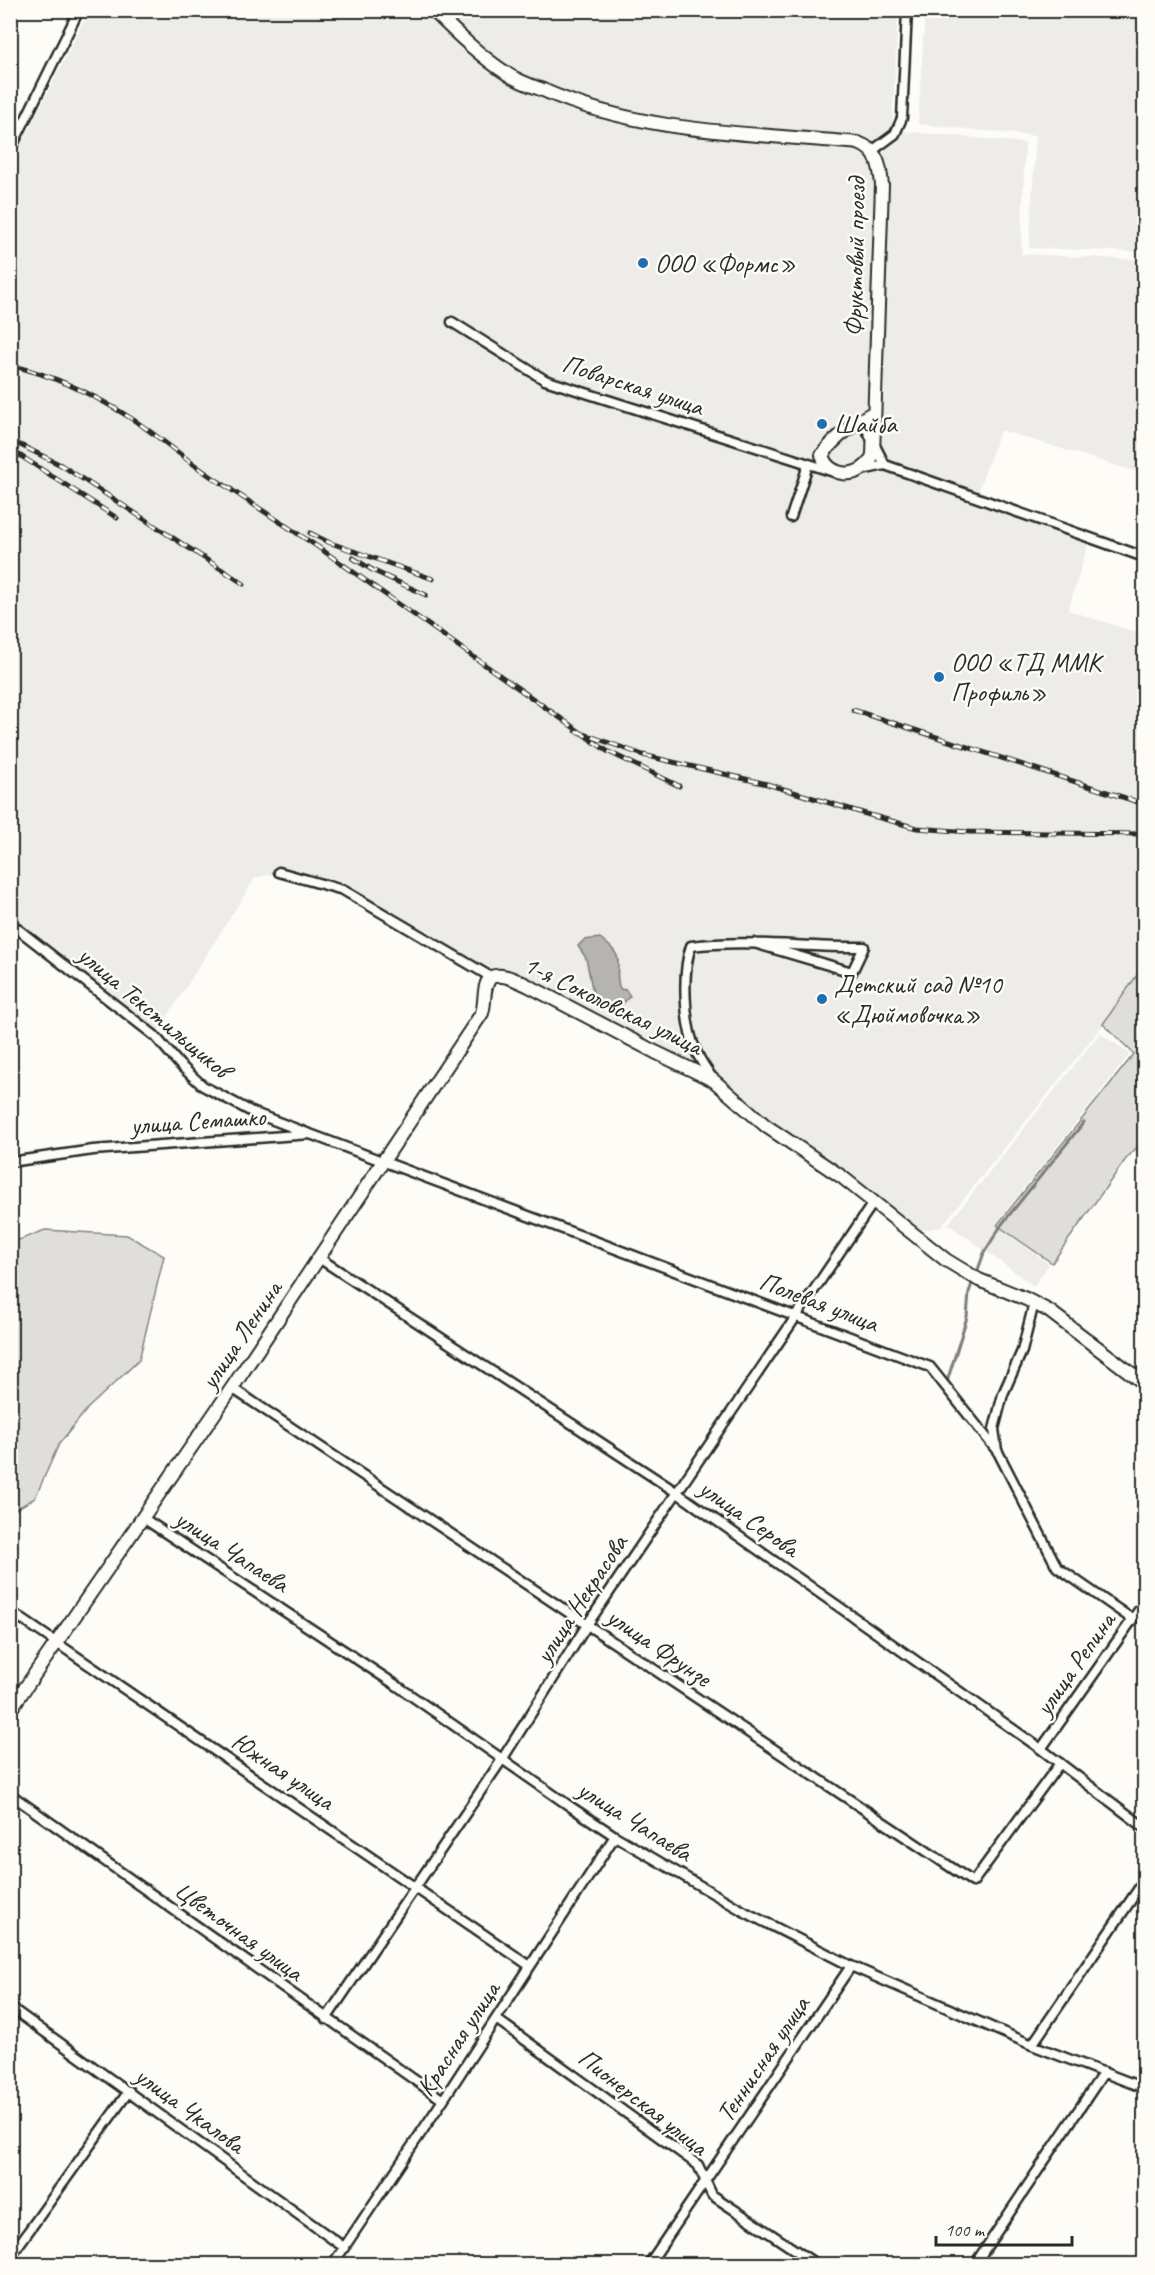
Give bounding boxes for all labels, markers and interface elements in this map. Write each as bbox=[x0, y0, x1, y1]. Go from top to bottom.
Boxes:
street label: Фруктовый проезд bbox=[837, 174, 873, 337]
place label: ООО «Формс» bbox=[655, 247, 796, 280]
marker: ООО «Формс» bbox=[636, 256, 650, 270]
street label: Поварская улица bbox=[558, 347, 709, 424]
place label: Шайба bbox=[834, 408, 898, 441]
marker: Шайба bbox=[815, 417, 829, 431]
place label: ООО «ТД ММК Профиль» bbox=[951, 646, 1104, 709]
marker: ООО «ТД ММК Профиль» bbox=[932, 670, 946, 684]
street label: улица Текстильщиков bbox=[70, 937, 242, 1089]
street label: 1-я Соколовская улица bbox=[518, 947, 710, 1064]
place label: Детский сад №10 «Дюймовочка» bbox=[834, 968, 1004, 1031]
marker: Детский сад №10 «Дюймовочка» bbox=[815, 992, 829, 1006]
street label: улица Семашко bbox=[127, 1100, 268, 1142]
street label: Полевая улица bbox=[755, 1264, 885, 1340]
street label: улица Ленина bbox=[192, 1273, 291, 1397]
street label: улица Серова bbox=[691, 1470, 807, 1566]
street label: улица Чапаева bbox=[167, 1501, 296, 1601]
street label: улица Некрасова bbox=[526, 1527, 636, 1671]
street label: улица Фрунзе bbox=[599, 1599, 719, 1695]
street label: улица Репина bbox=[1026, 1604, 1124, 1724]
street label: Южная улица bbox=[225, 1725, 342, 1818]
street label: улица Чапаева bbox=[570, 1772, 700, 1870]
street label: Цветочная улица bbox=[168, 1873, 311, 1990]
street label: Красная улица bbox=[409, 1974, 508, 2102]
street label: Теннисная улица bbox=[709, 1988, 818, 2128]
street label: Пионерская улица bbox=[572, 2041, 716, 2164]
street label: улица Чкалова bbox=[127, 2058, 253, 2162]
scale bar bbox=[936, 2209, 1072, 2247]
text: 100 m bbox=[945, 2219, 986, 2241]

